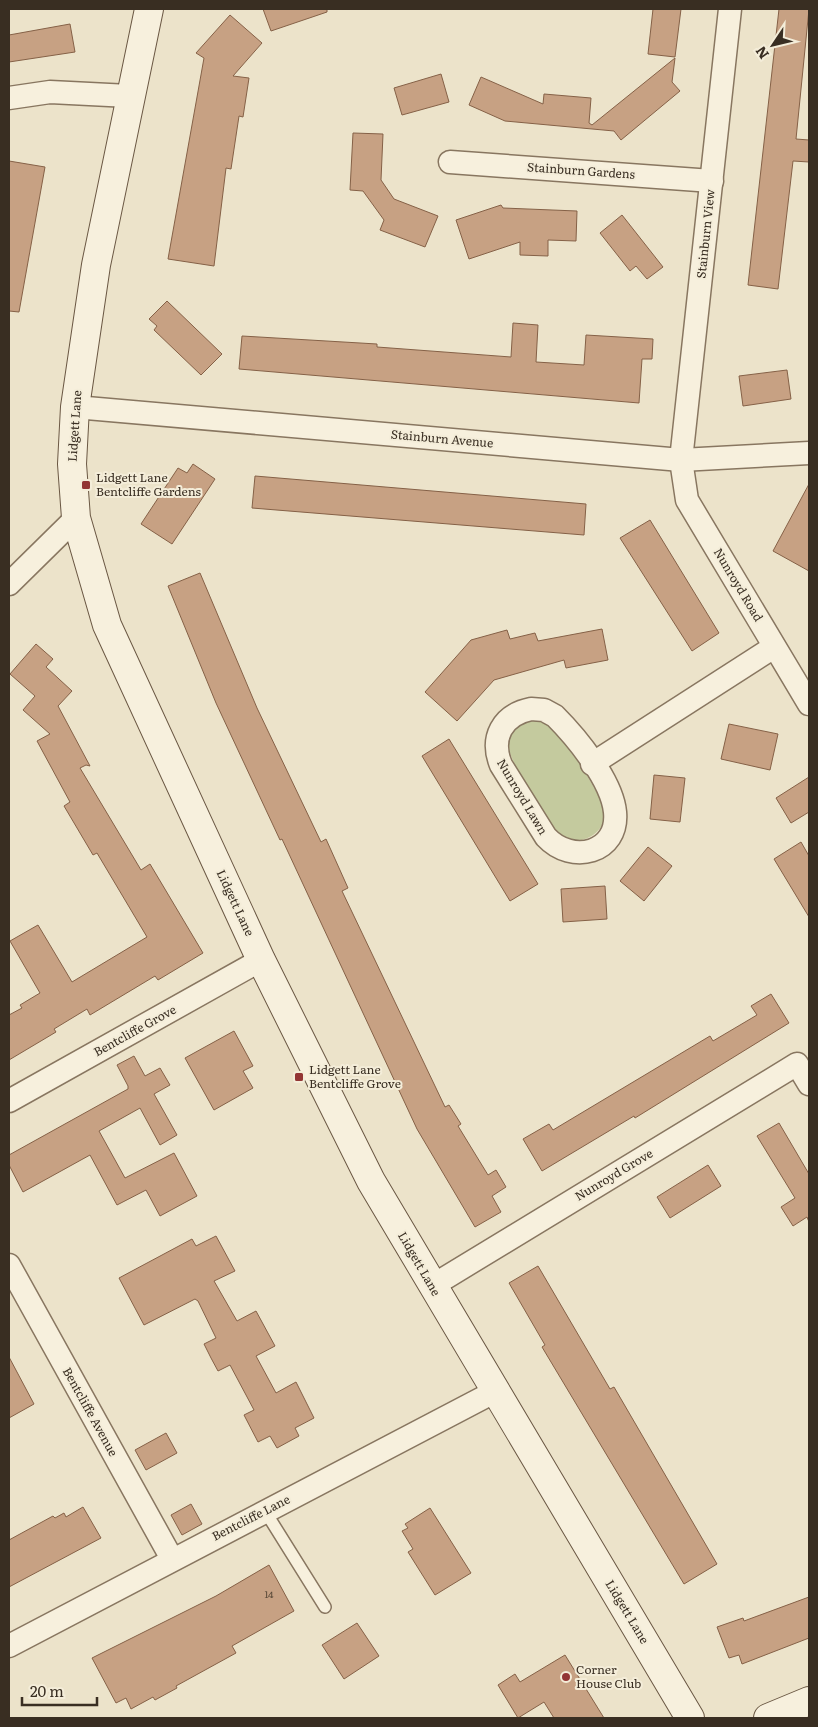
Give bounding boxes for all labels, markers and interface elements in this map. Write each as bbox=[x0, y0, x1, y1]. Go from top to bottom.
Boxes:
north arrow bbox=[748, 20, 798, 70]
text: N bbox=[750, 42, 773, 64]
street label: Stainburn Gardens bbox=[526, 157, 636, 183]
street label: Stainburn View bbox=[691, 188, 719, 279]
street label: Lidgett Lane bbox=[63, 390, 85, 462]
street label: Stainburn Avenue bbox=[390, 425, 494, 451]
place label: Lidgett Lane Bentcliffe Gardens bbox=[96, 468, 202, 500]
marker: Lidgett Lane Bentcliffe Gardens bbox=[80, 479, 92, 491]
street label: Nunroyd Road bbox=[710, 544, 768, 625]
street label: Nunroyd Lawn bbox=[493, 755, 553, 838]
street label: Lidgett Lane bbox=[213, 866, 259, 939]
street label: Bentcliffe Grove bbox=[90, 1000, 179, 1060]
place label: Lidgett Lane Bentcliffe Grove bbox=[309, 1060, 401, 1092]
marker: Lidgett Lane Bentcliffe Grove bbox=[293, 1071, 305, 1083]
street label: Nunroyd Grove bbox=[571, 1144, 656, 1205]
street label: Lidgett Lane bbox=[394, 1228, 446, 1299]
street label: Bentcliffe Avenue bbox=[59, 1364, 123, 1459]
street label: Bentcliffe Lane bbox=[208, 1490, 293, 1545]
street label: Lidgett Lane bbox=[602, 1576, 654, 1647]
house number: 14 bbox=[264, 1586, 274, 1601]
place label: Corner House Club bbox=[576, 1660, 641, 1692]
marker: Corner House Club bbox=[560, 1671, 572, 1683]
scale bar bbox=[22, 1674, 98, 1706]
text: 20 m bbox=[30, 1679, 64, 1702]

